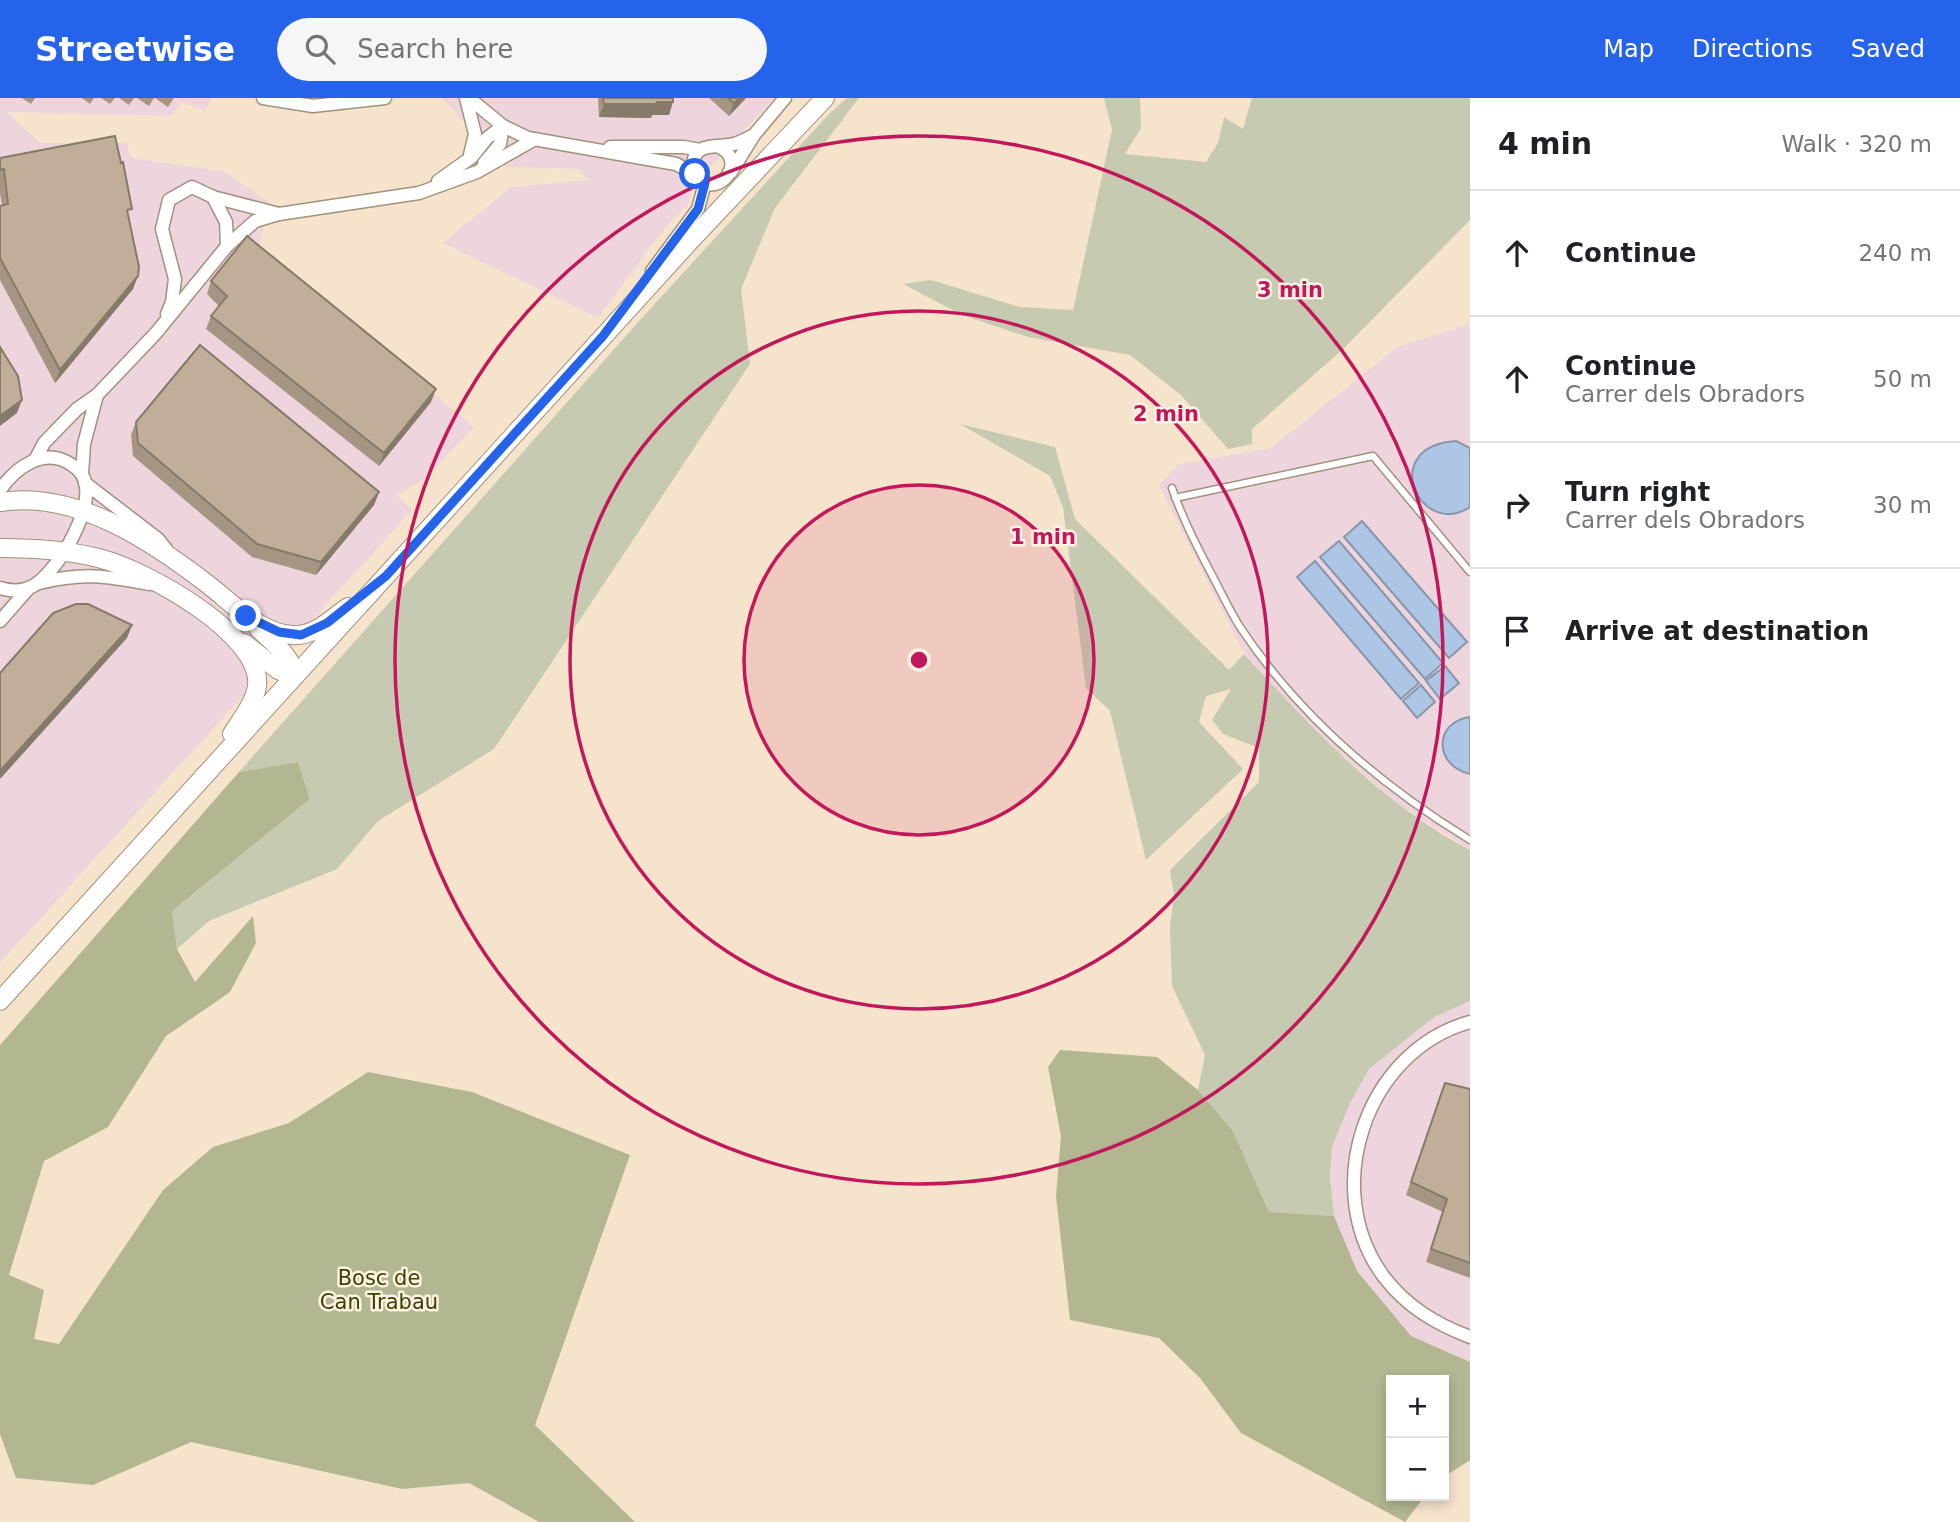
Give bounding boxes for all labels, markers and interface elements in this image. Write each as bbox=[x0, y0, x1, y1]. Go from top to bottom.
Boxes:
search box bbox=[277, 18, 767, 81]
text: Streetwise bbox=[35, 30, 235, 69]
icon: search bbox=[301, 30, 339, 68]
text: Search here bbox=[357, 34, 513, 64]
text: Map bbox=[1603, 35, 1654, 63]
text: Directions bbox=[1692, 35, 1813, 63]
text: Saved bbox=[1851, 35, 1925, 63]
text: 4 min bbox=[1498, 126, 1592, 161]
text: Walk · 320 m bbox=[1781, 131, 1932, 157]
route start bbox=[679, 158, 710, 189]
icon: ahead bbox=[1498, 234, 1536, 272]
text: Continue bbox=[1565, 238, 1696, 268]
text: 240 m bbox=[1858, 240, 1932, 266]
text: 3 min bbox=[1257, 278, 1323, 302]
text: Continue bbox=[1565, 351, 1696, 381]
icon: ahead bbox=[1498, 360, 1536, 398]
text: 50 m bbox=[1873, 366, 1932, 392]
text: Carrer dels Obradors bbox=[1565, 381, 1805, 407]
text: 2 min bbox=[1133, 402, 1199, 426]
text: Turn right bbox=[1565, 477, 1710, 507]
icon: right bbox=[1498, 486, 1536, 524]
text: 30 m bbox=[1873, 492, 1932, 518]
text: Carrer dels Obradors bbox=[1565, 507, 1805, 533]
text: 1 min bbox=[1010, 525, 1076, 549]
route end bbox=[230, 600, 261, 631]
icon: arrive bbox=[1498, 612, 1536, 650]
text: Arrive at destination bbox=[1565, 616, 1869, 646]
centre of rings bbox=[907, 648, 931, 672]
park label: Bosc de Can Trabau bbox=[320, 1266, 438, 1314]
map controls bbox=[1386, 1375, 1449, 1501]
button: + bbox=[1386, 1375, 1449, 1438]
button: − bbox=[1386, 1438, 1449, 1501]

